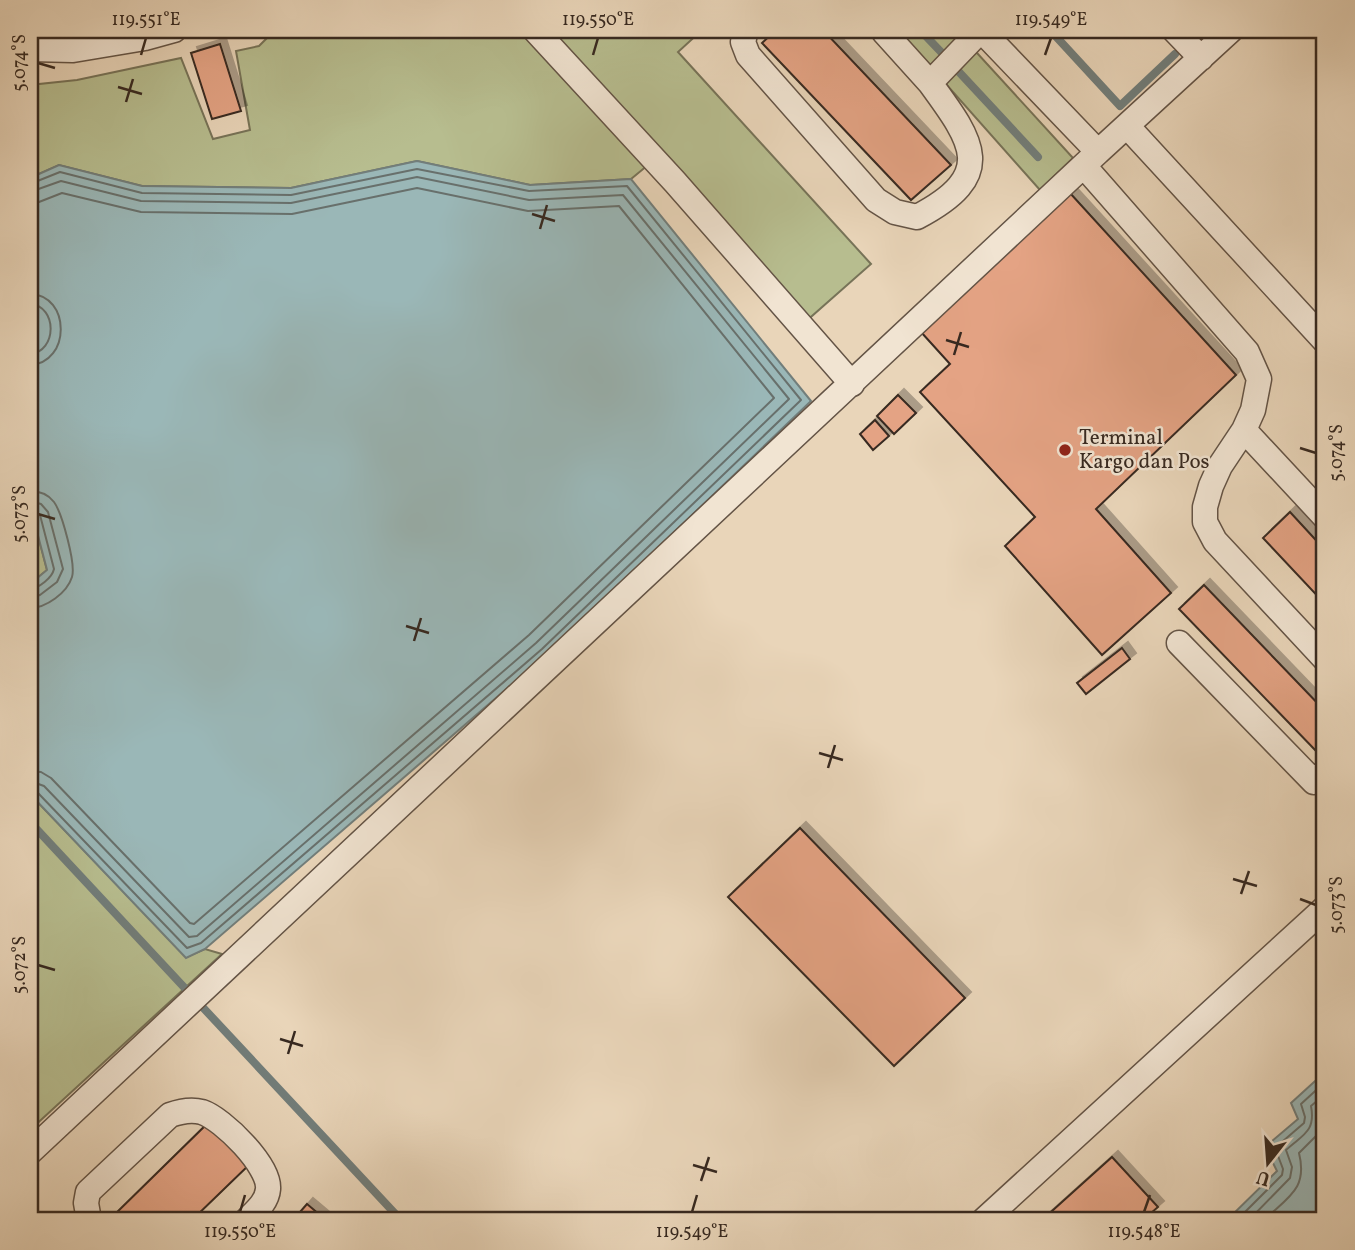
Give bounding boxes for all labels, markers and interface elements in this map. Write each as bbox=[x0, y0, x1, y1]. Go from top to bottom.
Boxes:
text: 119.551°E bbox=[111, 8, 181, 33]
text: 119.550°E bbox=[562, 8, 634, 33]
text: 119.549°E bbox=[1015, 8, 1087, 33]
text: 5.074°S bbox=[8, 34, 33, 92]
place label: Terminal Kargo dan Pos bbox=[1079, 424, 1210, 477]
text: 5.074°S bbox=[1325, 424, 1350, 482]
marker: Terminal Kargo dan Pos bbox=[1057, 442, 1073, 458]
text: 5.073°S bbox=[8, 485, 33, 543]
text: 5.073°S bbox=[1325, 876, 1350, 934]
text: 5.072°S bbox=[8, 936, 33, 994]
north arrow bbox=[1232, 1128, 1302, 1198]
text: U bbox=[1254, 1163, 1274, 1192]
text: 119.550°E bbox=[204, 1220, 276, 1245]
text: 119.549°E bbox=[656, 1220, 728, 1245]
text: 119.548°E bbox=[1108, 1220, 1181, 1245]

